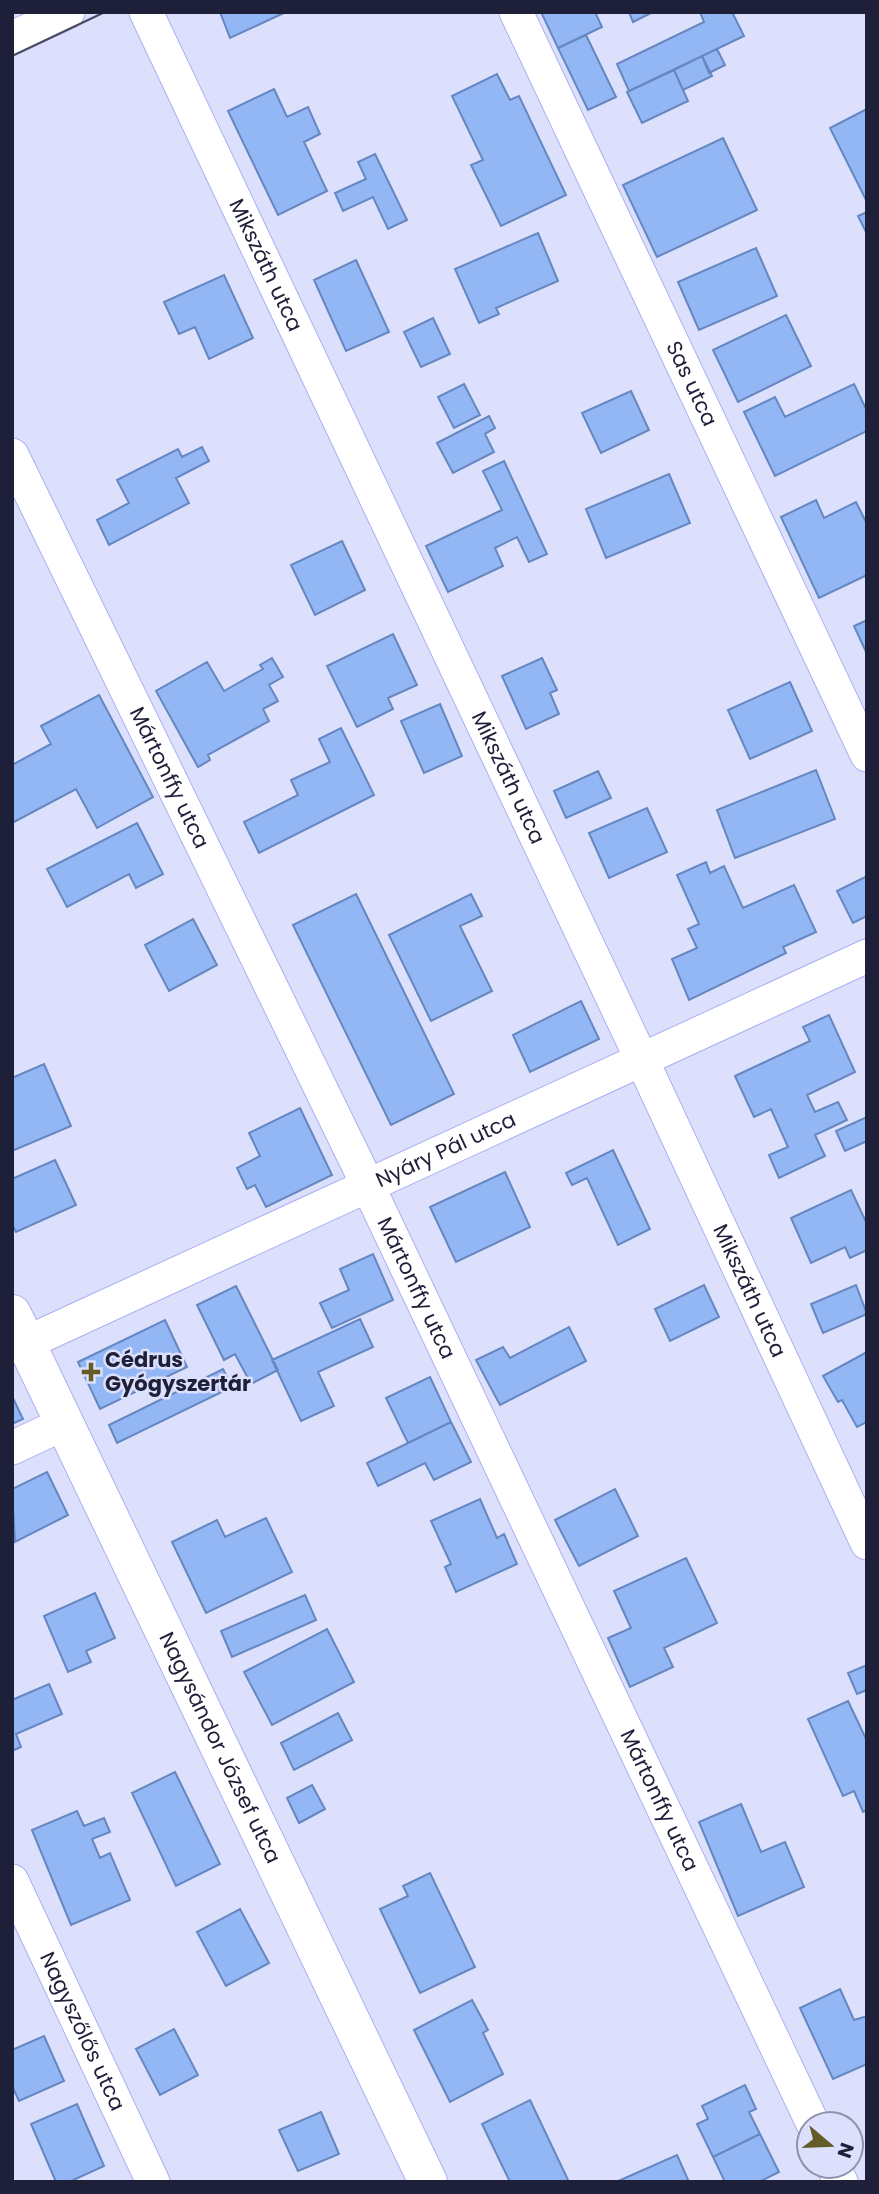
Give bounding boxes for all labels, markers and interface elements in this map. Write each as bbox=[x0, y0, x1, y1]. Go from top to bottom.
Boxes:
street label: Mikszáth utca bbox=[222, 194, 310, 336]
street label: Sas utca bbox=[659, 336, 725, 431]
street label: Mártonffy utca bbox=[123, 702, 217, 853]
street label: Mikszáth utca bbox=[465, 706, 553, 848]
street label: Nyáry Pál utca bbox=[371, 1105, 520, 1194]
street label: Mártonffy utca bbox=[371, 1212, 463, 1364]
street label: Mikszáth utca bbox=[706, 1219, 793, 1362]
place label: Cédrus Gyógyszertár bbox=[105, 1345, 251, 1398]
marker: Cédrus Gyógyszertár bbox=[83, 1364, 99, 1380]
street label: Nagysándor József utca bbox=[152, 1627, 288, 1868]
street label: Mártonffy utca bbox=[614, 1724, 706, 1876]
street label: Nagyszőlős utca bbox=[33, 1947, 133, 2115]
north arrow bbox=[795, 2110, 865, 2180]
text: N bbox=[831, 2139, 861, 2162]

